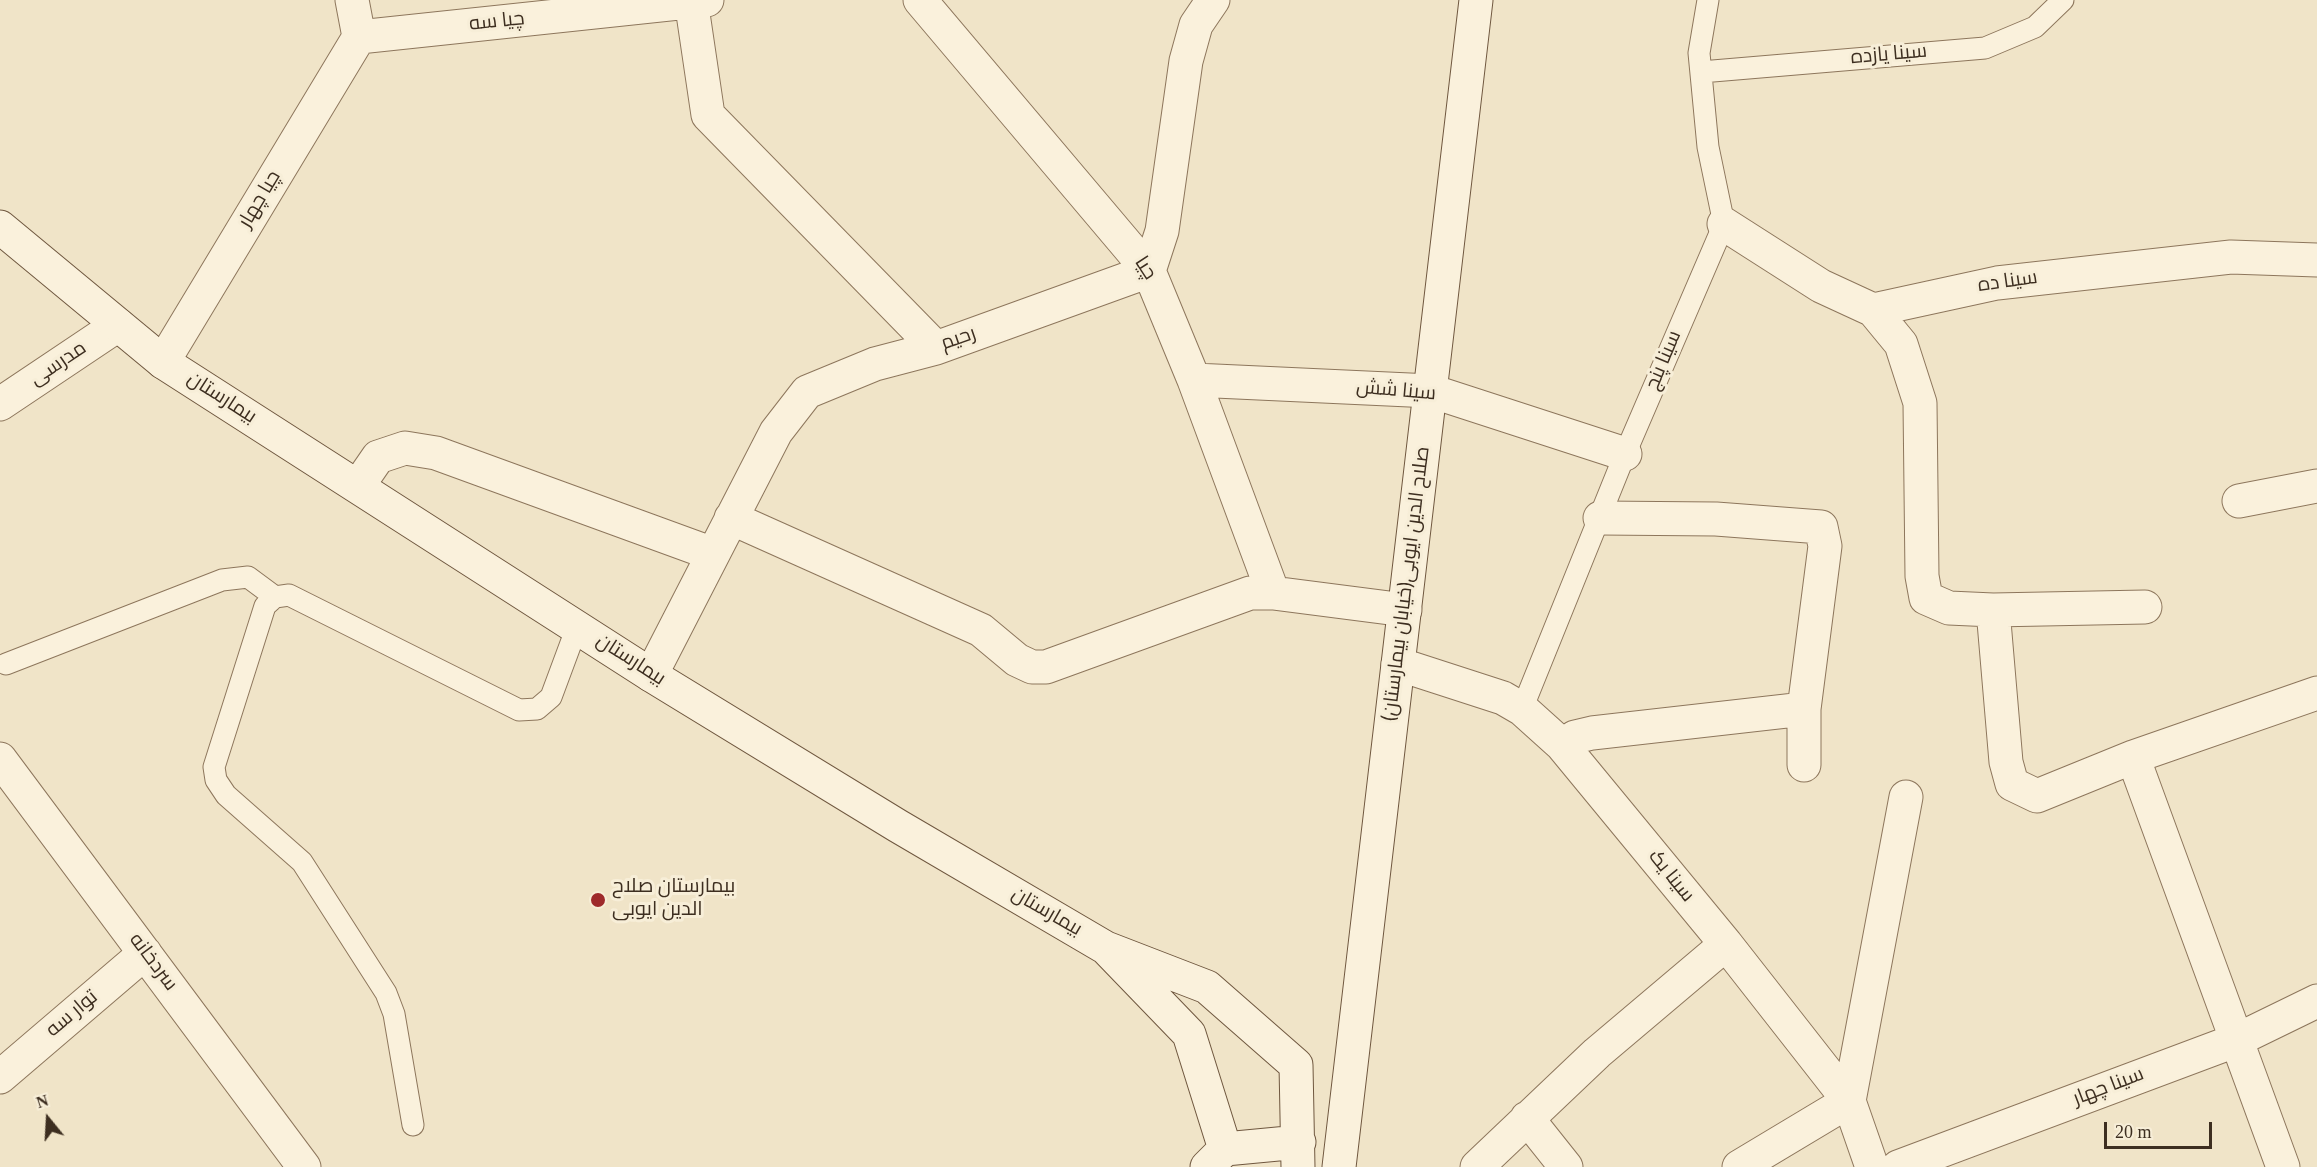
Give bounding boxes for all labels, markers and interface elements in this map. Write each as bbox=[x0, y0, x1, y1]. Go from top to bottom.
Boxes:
street label: چیا سه bbox=[468, 8, 526, 38]
street label: سینا یازده bbox=[1850, 41, 1928, 71]
street label: چیا چهار bbox=[235, 167, 287, 233]
street label: چیا bbox=[1128, 253, 1160, 285]
street label: سینا ده bbox=[1977, 267, 2039, 299]
street label: رحیم bbox=[938, 323, 980, 357]
street label: سینا پنج bbox=[1642, 328, 1688, 394]
street label: مدرسی bbox=[26, 337, 92, 393]
street label: بیمارستان bbox=[182, 368, 260, 430]
street label: سینا شش bbox=[1355, 377, 1437, 407]
street label: صلاح الدین ایوبی(خیابان بیمارستان) bbox=[1379, 445, 1437, 723]
street label: بیمارستان bbox=[591, 630, 669, 692]
street label: سینا یک bbox=[1642, 846, 1698, 908]
place label: بیمارستان صلاح الدین ایوبی bbox=[612, 876, 735, 923]
street label: بیمارستان bbox=[1006, 883, 1086, 943]
marker: بیمارستان صلاح الدین ایوبی bbox=[589, 891, 607, 909]
street label: سردخانه bbox=[123, 930, 181, 996]
street label: توار سه bbox=[42, 987, 104, 1043]
street label: سینا چهار bbox=[2070, 1064, 2148, 1112]
north arrow bbox=[18, 1089, 78, 1149]
text: N bbox=[34, 1092, 50, 1111]
scale bar bbox=[2107, 1110, 2215, 1148]
text: 20 m bbox=[2115, 1122, 2152, 1142]

